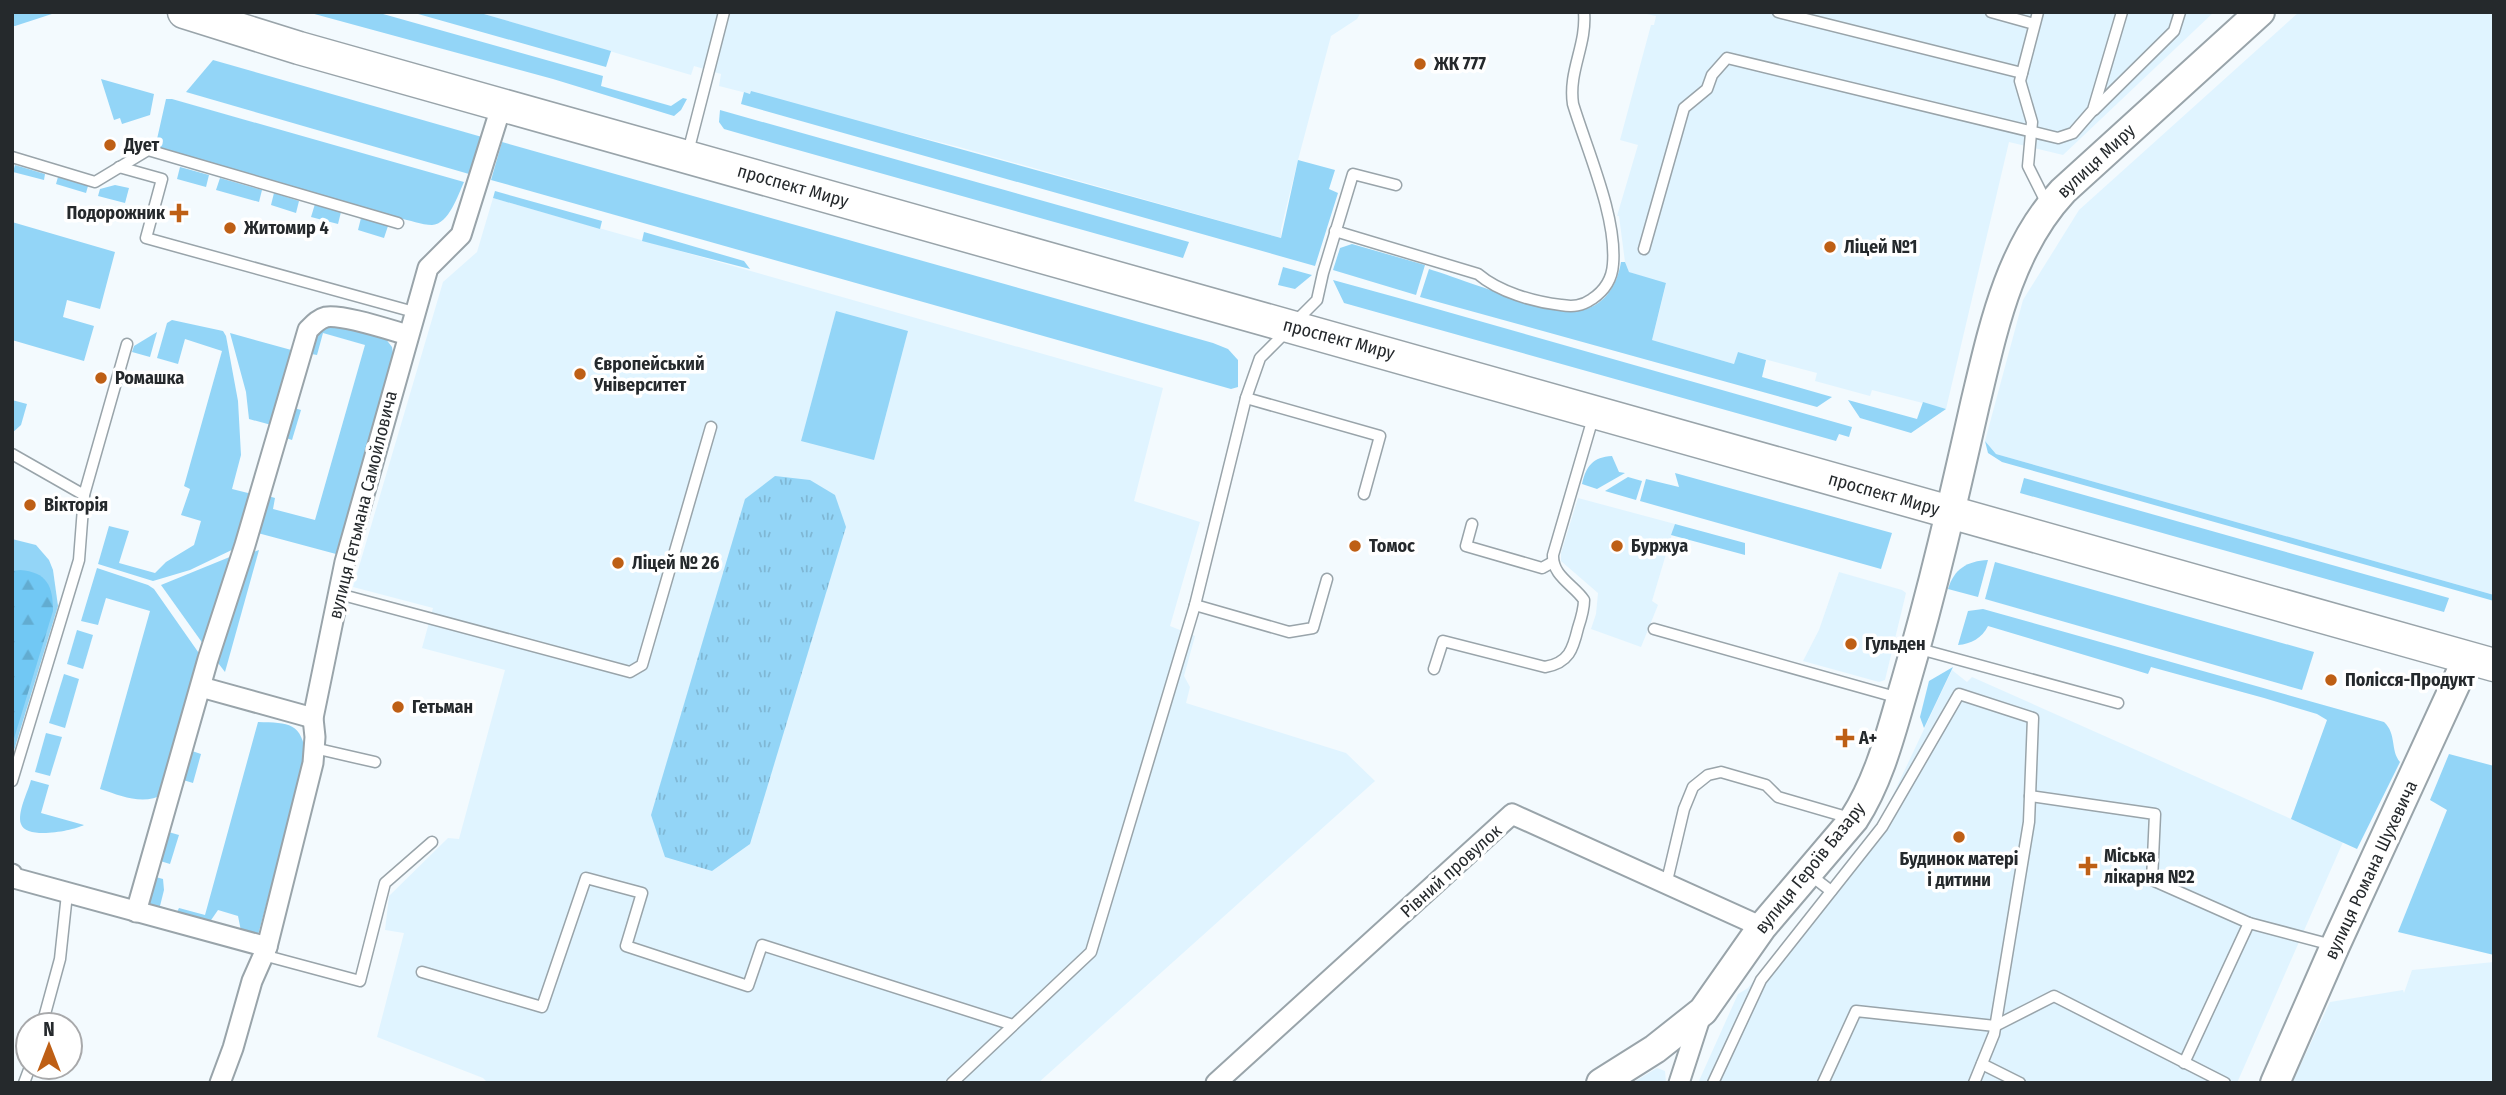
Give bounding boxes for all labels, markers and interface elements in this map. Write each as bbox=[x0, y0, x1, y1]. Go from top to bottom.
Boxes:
place label: ЖК 777 bbox=[1433, 53, 1486, 75]
marker: ЖК 777 bbox=[1412, 56, 1428, 72]
street label: вулиця Миру bbox=[2053, 119, 2139, 203]
place label: Дует bbox=[123, 134, 159, 156]
marker: Дует bbox=[102, 137, 118, 153]
street label: проспект Миру bbox=[735, 160, 851, 212]
place label: Подорожник bbox=[66, 202, 166, 224]
marker: Подорожник bbox=[171, 205, 187, 221]
place label: Житомир 4 bbox=[243, 217, 329, 239]
marker: Житомир 4 bbox=[222, 220, 238, 236]
place label: Ліцей №1 bbox=[1844, 236, 1917, 258]
marker: Ліцей №1 bbox=[1822, 239, 1838, 255]
street label: проспект Миру bbox=[1281, 314, 1397, 364]
place label: Європейський Університет bbox=[593, 353, 705, 396]
marker: Європейський Університет bbox=[572, 366, 588, 382]
place label: Ромашка bbox=[115, 367, 184, 389]
marker: Ромашка bbox=[93, 370, 109, 386]
street label: вулиця Гетьмана Самойловича bbox=[324, 389, 402, 621]
street label: проспект Миру bbox=[1826, 468, 1942, 520]
place label: Вікторія bbox=[44, 494, 108, 516]
marker: Вікторія bbox=[22, 497, 38, 513]
place label: Томос bbox=[1369, 535, 1415, 557]
place label: Буржуа bbox=[1631, 535, 1688, 557]
marker: Томос bbox=[1347, 538, 1363, 554]
marker: Буржуа bbox=[1609, 538, 1625, 554]
place label: Ліцей № 26 bbox=[632, 552, 719, 574]
marker: Ліцей № 26 bbox=[610, 555, 626, 571]
place label: Гульден bbox=[1865, 633, 1926, 655]
marker: Гульден bbox=[1843, 636, 1859, 652]
place label: Полісся-Продукт bbox=[2345, 669, 2475, 691]
marker: Полісся-Продукт bbox=[2323, 672, 2339, 688]
place label: Гетьман bbox=[412, 696, 473, 718]
marker: Гетьман bbox=[390, 699, 406, 715]
place label: A+ bbox=[1858, 727, 1877, 749]
marker: A+ bbox=[1837, 730, 1853, 746]
street label: вулиця Романа Шухевича bbox=[2320, 777, 2422, 963]
street label: вулиця Героїв Базару bbox=[1750, 798, 1870, 938]
street label: Рівний провулок bbox=[1396, 819, 1507, 922]
marker: Будинок матері і дитини bbox=[1951, 829, 1967, 845]
place label: Міська лікарня №2 bbox=[2104, 845, 2195, 888]
place label: Будинок матері і дитини bbox=[1899, 848, 2019, 891]
marker: Міська лікарня №2 bbox=[2078, 856, 2098, 876]
north arrow bbox=[14, 1011, 84, 1081]
text: N bbox=[43, 1018, 55, 1041]

